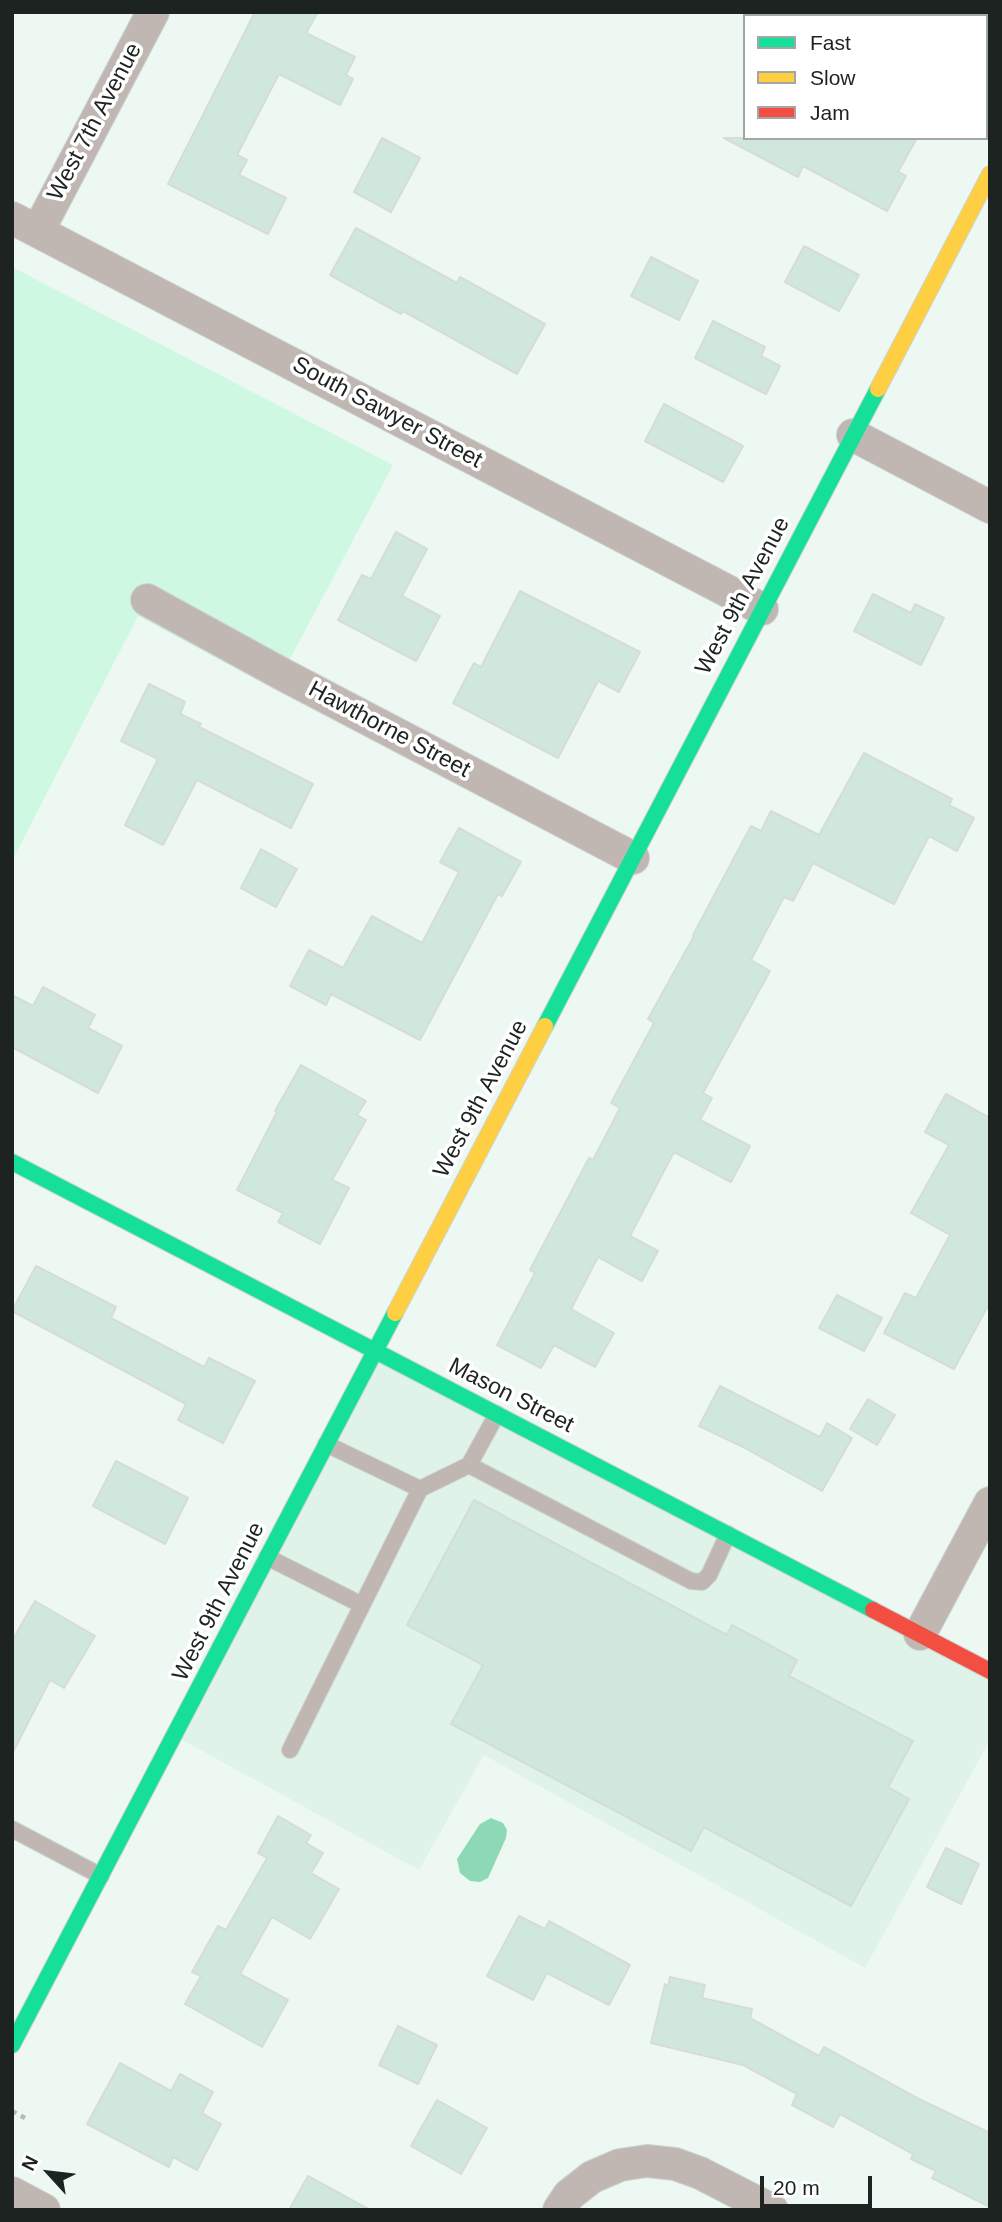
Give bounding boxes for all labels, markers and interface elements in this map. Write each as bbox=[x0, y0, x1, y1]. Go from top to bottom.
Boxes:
legend bbox=[743, 14, 988, 140]
text: Fast bbox=[810, 31, 851, 54]
street label: West 7th Avenue bbox=[42, 39, 148, 205]
text: Slow bbox=[810, 66, 856, 89]
text: Jam bbox=[810, 101, 850, 124]
street label: South Sawyer Street bbox=[287, 351, 487, 475]
street label: West 9th Avenue bbox=[690, 513, 796, 679]
street label: Hawthorne Street bbox=[304, 676, 474, 784]
street label: West 9th Avenue bbox=[428, 1016, 534, 1182]
street label: Mason Street bbox=[444, 1353, 578, 1439]
street label: West 9th Avenue bbox=[167, 1518, 271, 1686]
north arrow bbox=[14, 2138, 84, 2208]
text: N bbox=[17, 2152, 42, 2174]
scale bar bbox=[764, 2162, 876, 2206]
text: 20 m bbox=[773, 2176, 820, 2199]

